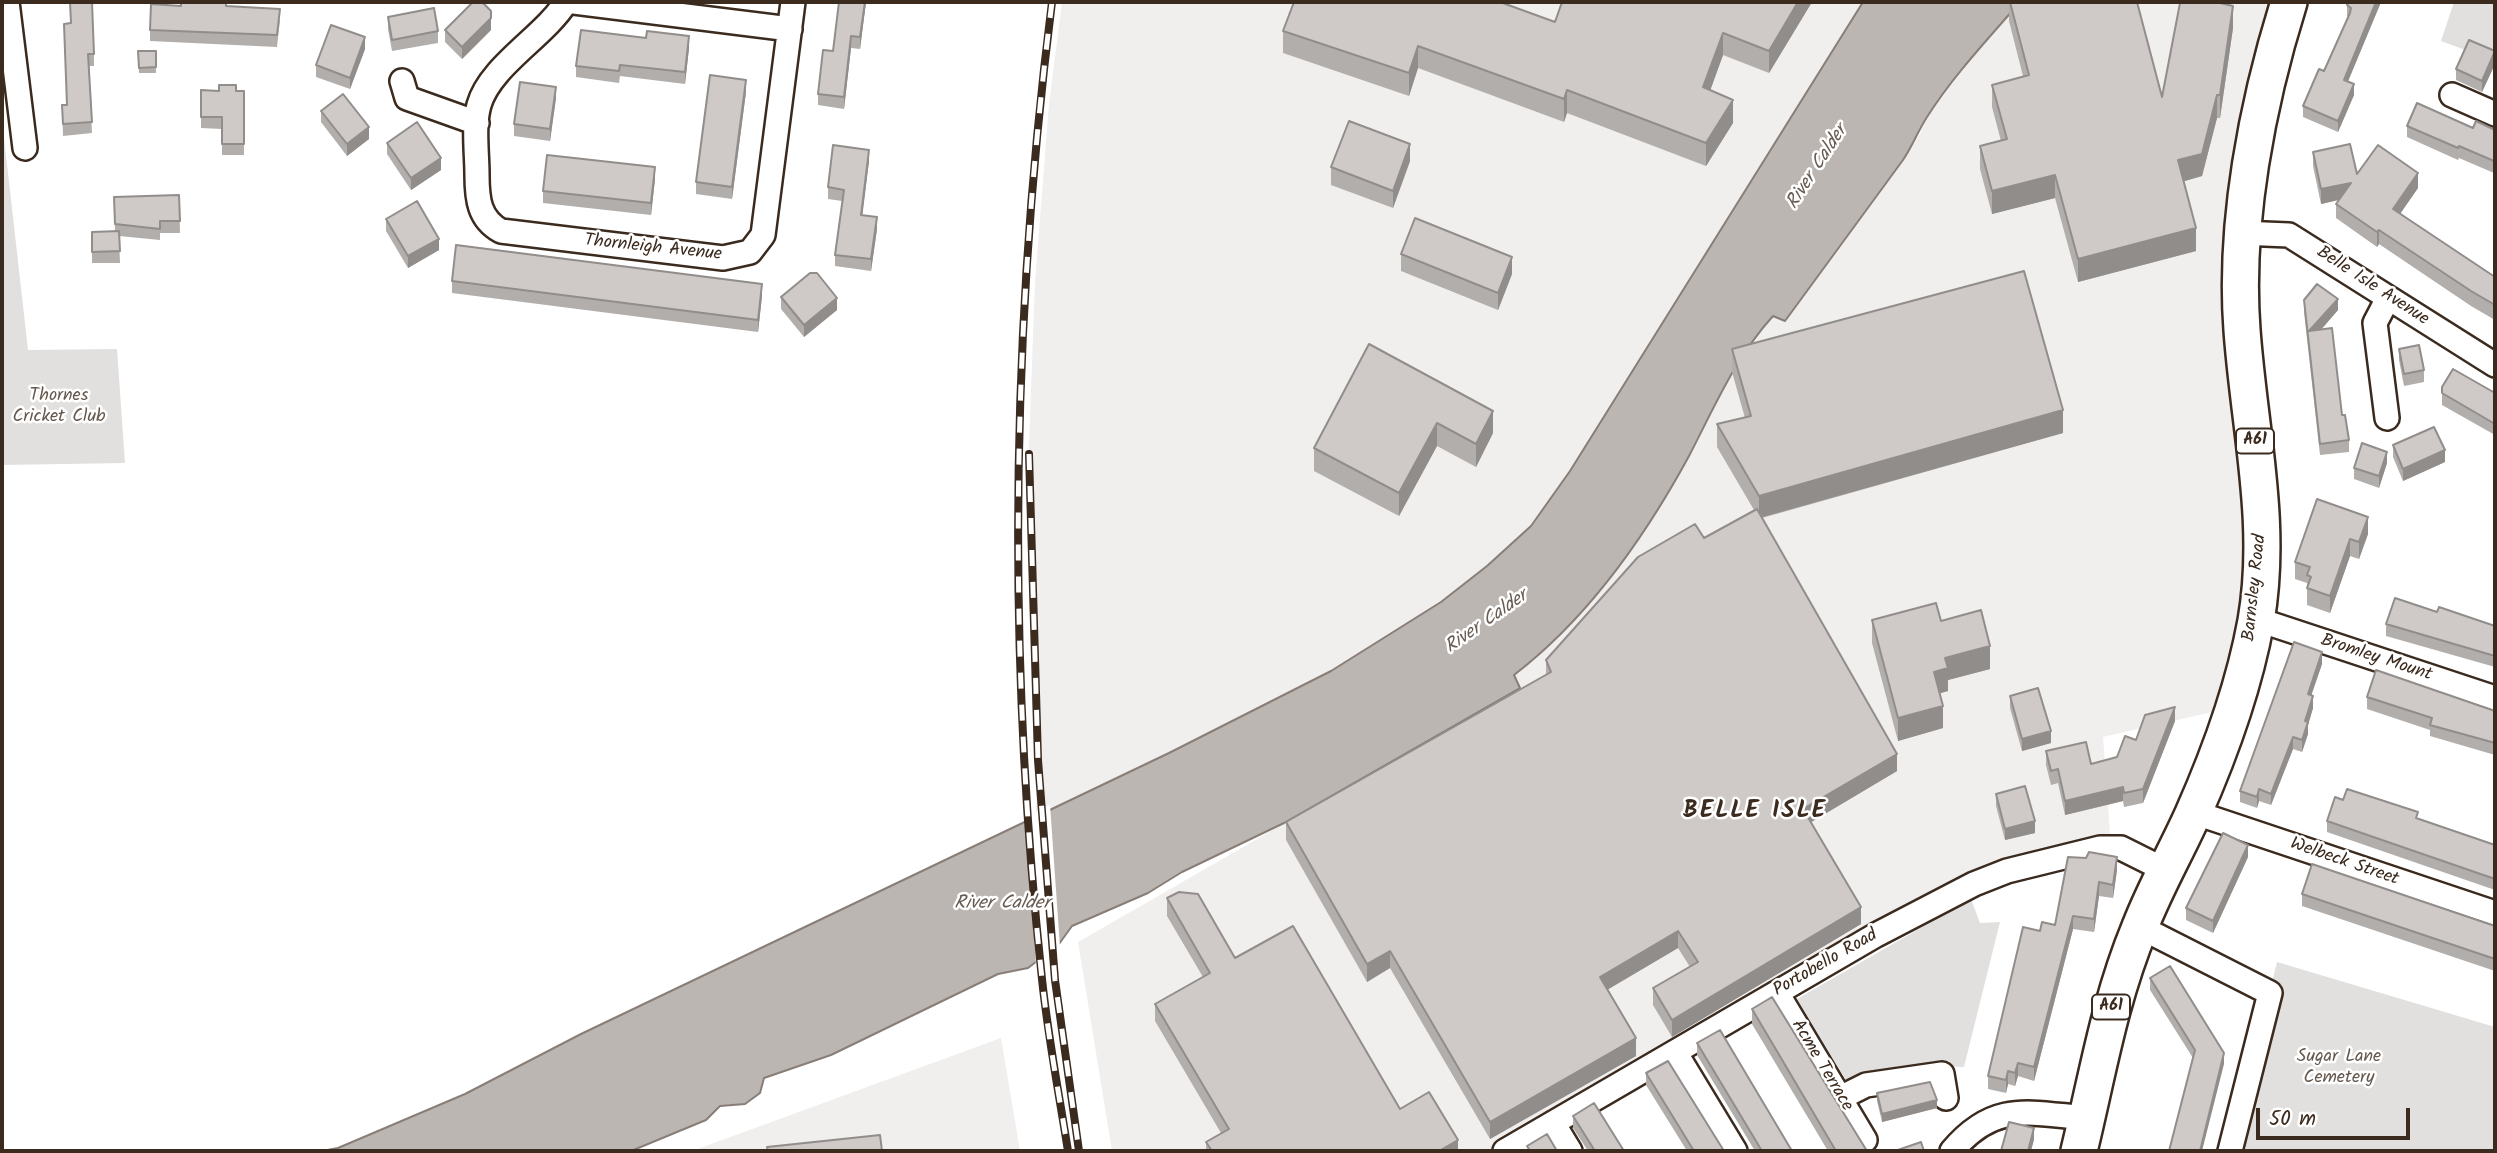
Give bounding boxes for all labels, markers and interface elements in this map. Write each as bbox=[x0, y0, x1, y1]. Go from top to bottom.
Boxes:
water label: River Calder bbox=[1782, 122, 1854, 214]
street label: Thornleigh Avenue bbox=[583, 231, 723, 267]
street label: Belle Isle Avenue bbox=[2312, 243, 2432, 331]
park label: Thornes Cricket Club bbox=[12, 386, 106, 428]
road number: A61 bbox=[2236, 428, 2274, 454]
street label: Barnsley Road bbox=[2240, 533, 2272, 643]
water label: River Calder bbox=[1441, 586, 1533, 660]
street label: Bromley Mount bbox=[2318, 631, 2434, 687]
district label: BELLE ISLE bbox=[1684, 799, 1826, 827]
street label: Welbeck Street bbox=[2287, 834, 2401, 892]
water label: River Calder bbox=[954, 894, 1050, 916]
street label: Portobello Road bbox=[1770, 925, 1882, 1003]
road number: A61 bbox=[2092, 995, 2130, 1020]
street label: Acme Terrace bbox=[1785, 1016, 1857, 1116]
park label: Sugar Lane Cemetery bbox=[2297, 1047, 2381, 1090]
scale bar bbox=[2259, 1094, 2413, 1138]
text: 50 m bbox=[2269, 1103, 2316, 1136]

